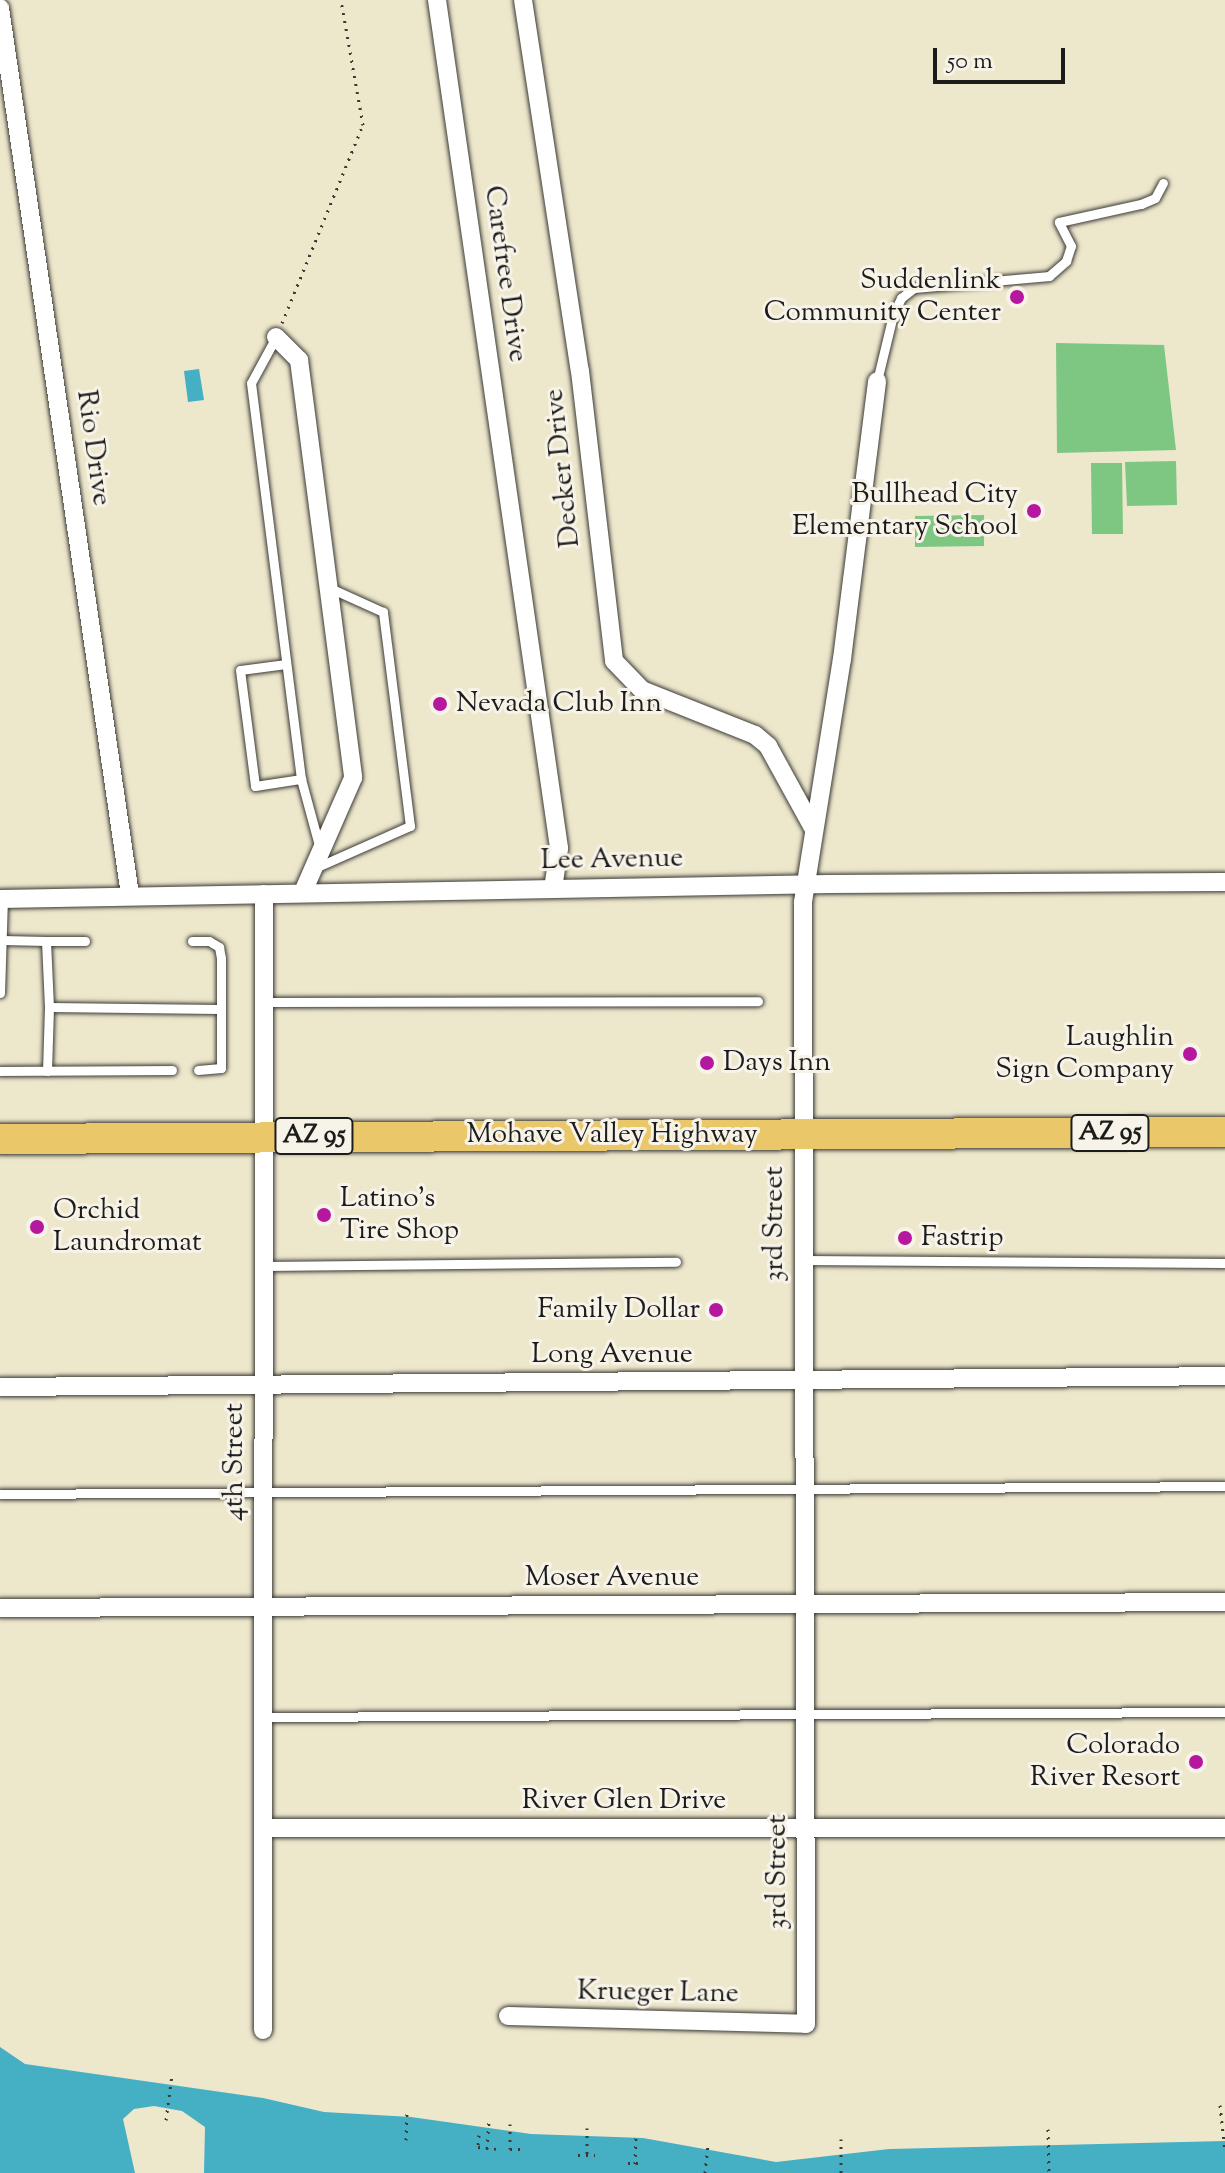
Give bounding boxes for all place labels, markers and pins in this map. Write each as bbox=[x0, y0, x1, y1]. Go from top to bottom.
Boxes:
place label: Suddenlink Community Center bbox=[764, 264, 1001, 330]
marker: Suddenlink Community Center bbox=[1008, 288, 1026, 306]
place label: Bullhead City Elementary School bbox=[792, 478, 1018, 544]
marker: Bullhead City Elementary School bbox=[1025, 502, 1043, 520]
place label: Nevada Club Inn bbox=[456, 687, 662, 721]
marker: Nevada Club Inn bbox=[431, 695, 449, 713]
place label: Laughlin Sign Company bbox=[995, 1021, 1174, 1087]
marker: Laughlin Sign Company bbox=[1181, 1045, 1199, 1063]
place label: Days Inn bbox=[723, 1046, 831, 1080]
marker: Days Inn bbox=[698, 1054, 716, 1072]
place label: Latino's Tire Shop bbox=[340, 1182, 459, 1248]
place label: Orchid Laundromat bbox=[53, 1194, 202, 1260]
marker: Latino's Tire Shop bbox=[315, 1206, 333, 1224]
marker: Orchid Laundromat bbox=[28, 1218, 46, 1236]
place label: Fastrip bbox=[921, 1221, 1003, 1255]
marker: Fastrip bbox=[896, 1229, 914, 1247]
place label: Family Dollar bbox=[537, 1293, 700, 1327]
marker: Family Dollar bbox=[707, 1301, 725, 1319]
place label: Colorado River Resort bbox=[1030, 1729, 1180, 1795]
marker: Colorado River Resort bbox=[1187, 1753, 1205, 1771]

